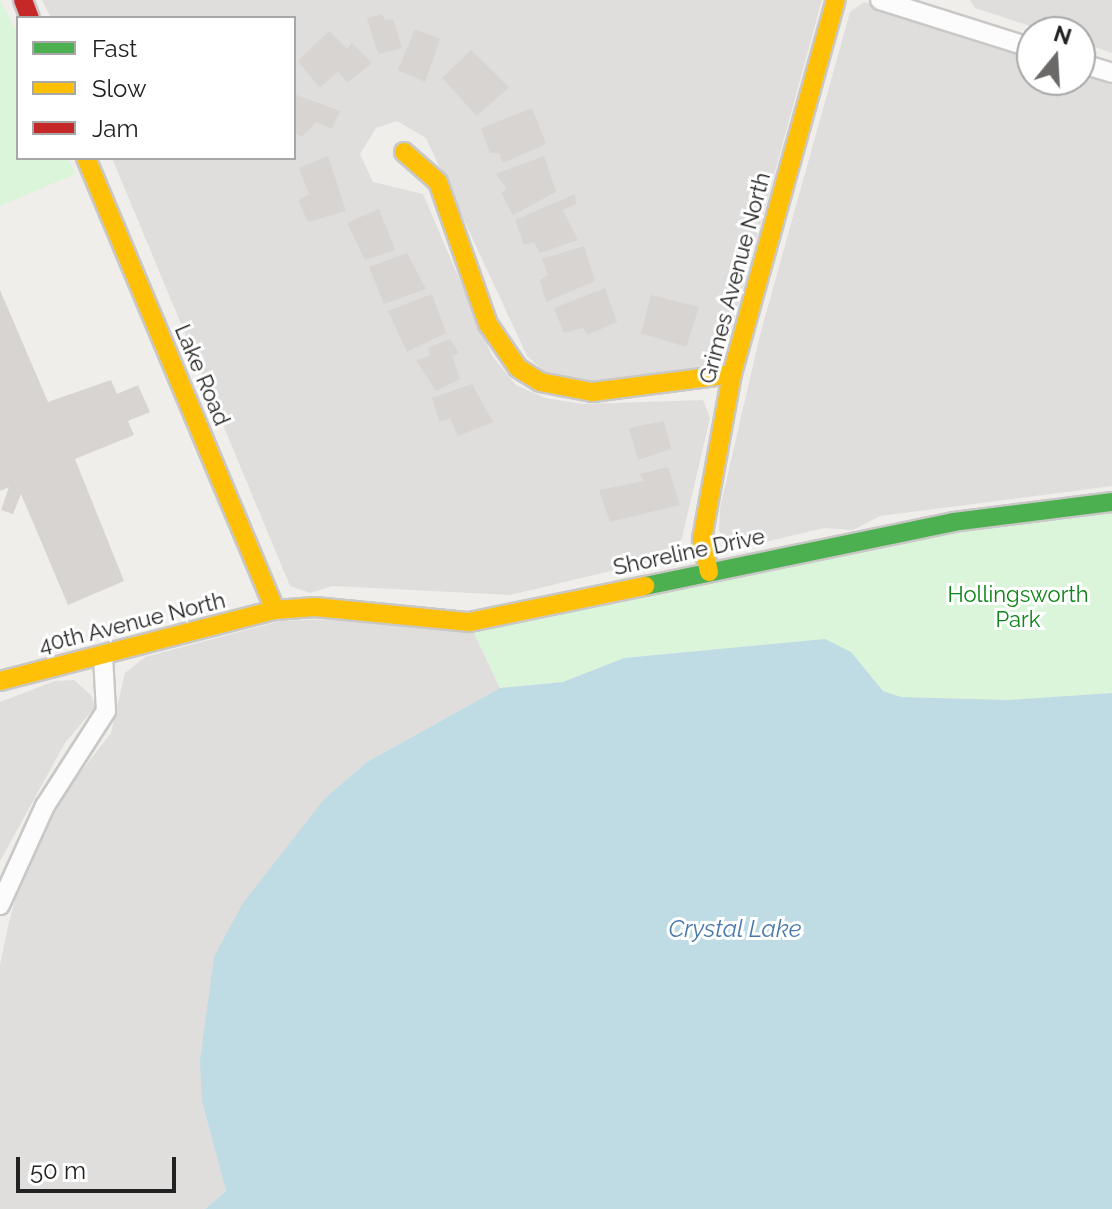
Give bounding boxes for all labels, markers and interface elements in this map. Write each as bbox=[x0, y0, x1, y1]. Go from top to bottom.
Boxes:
legend bbox=[16, 16, 296, 160]
north arrow bbox=[1016, 16, 1096, 96]
text: N bbox=[1051, 20, 1075, 50]
text: Fast bbox=[92, 34, 137, 63]
text: Slow bbox=[92, 74, 146, 103]
text: Jam bbox=[92, 114, 138, 143]
street label: Grimes Avenue North bbox=[694, 169, 776, 387]
street label: Lake Road bbox=[169, 321, 235, 429]
street label: Shoreline Drive bbox=[611, 523, 767, 581]
park label: Hollingsworth Park bbox=[947, 581, 1089, 632]
street label: 40th Avenue North bbox=[36, 587, 228, 659]
water label: Crystal Lake bbox=[668, 915, 802, 943]
scale bar bbox=[20, 1141, 180, 1191]
text: 50 m bbox=[30, 1156, 86, 1185]

